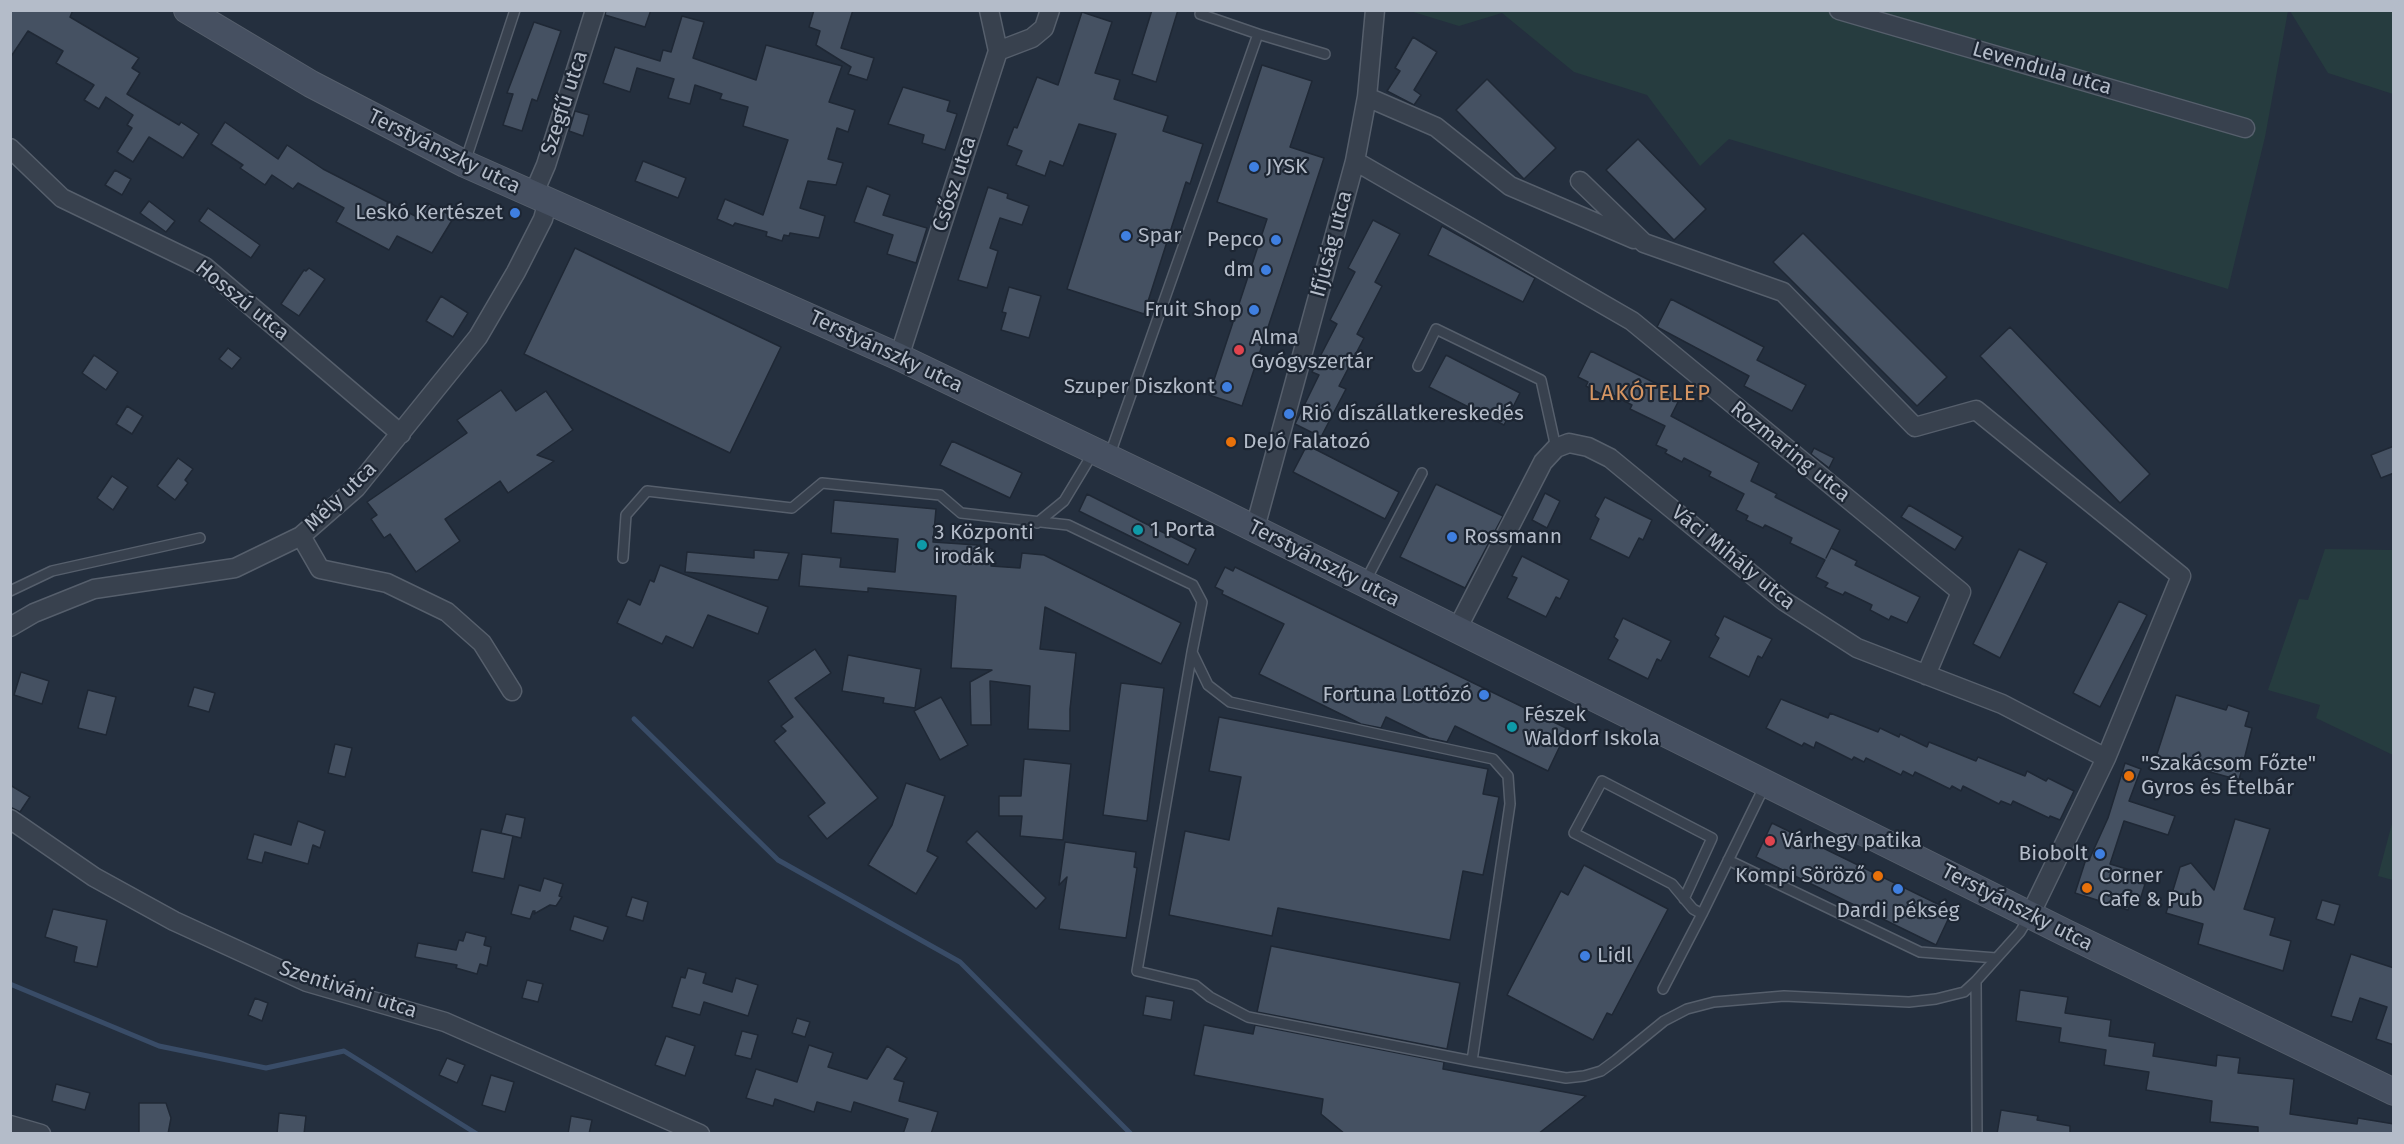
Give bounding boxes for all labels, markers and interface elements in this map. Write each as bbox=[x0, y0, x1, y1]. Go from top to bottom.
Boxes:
street label: Levendula utca bbox=[1969, 37, 2115, 101]
street label: Szegfű utca bbox=[536, 48, 594, 158]
street label: Terstyánszky utca bbox=[364, 104, 524, 200]
street label: Csősz utca bbox=[928, 133, 982, 235]
place label: JYSK bbox=[1266, 154, 1307, 180]
marker: JYSK bbox=[1247, 160, 1261, 174]
street label: Ifjúság utca bbox=[1306, 188, 1358, 300]
place label: Leskó Kertészet bbox=[355, 200, 503, 226]
marker: Leskó Kertészet bbox=[508, 206, 522, 220]
place label: Spar bbox=[1138, 223, 1181, 249]
place label: Pepco bbox=[1207, 227, 1264, 253]
marker: Spar bbox=[1119, 229, 1133, 243]
marker: Pepco bbox=[1269, 233, 1283, 247]
street label: Hosszú utca bbox=[190, 256, 294, 346]
place label: dm bbox=[1223, 257, 1254, 283]
marker: dm bbox=[1259, 263, 1273, 277]
place label: Fruit Shop bbox=[1145, 297, 1242, 323]
marker: Fruit Shop bbox=[1247, 303, 1261, 317]
street label: Terstyánszky utca bbox=[805, 305, 967, 399]
place label: Alma Gyógyszertár bbox=[1251, 325, 1373, 375]
marker: Alma Gyógyszertár bbox=[1232, 343, 1246, 357]
place label: Szuper Diszkont bbox=[1064, 374, 1215, 400]
marker: Szuper Diszkont bbox=[1220, 380, 1234, 394]
district label: LAKÓTELEP bbox=[1589, 381, 1711, 407]
street label: Rozmaring utca bbox=[1725, 396, 1855, 508]
place label: Rió díszállatkereskedés bbox=[1301, 401, 1524, 427]
marker: Rió díszállatkereskedés bbox=[1282, 407, 1296, 421]
place label: DeJó Falatozó bbox=[1243, 429, 1371, 455]
marker: DeJó Falatozó bbox=[1224, 435, 1238, 449]
street label: Mély utca bbox=[300, 457, 382, 537]
street label: Váci Mihály utca bbox=[1666, 500, 1800, 616]
street label: Terstyánszky utca bbox=[1244, 515, 1404, 613]
place label: 1 Porta bbox=[1150, 517, 1215, 543]
place label: 3 Központi irodák bbox=[934, 520, 1034, 570]
marker: 1 Porta bbox=[1131, 523, 1145, 537]
place label: Rossmann bbox=[1464, 524, 1562, 550]
marker: Rossmann bbox=[1445, 530, 1459, 544]
marker: 3 Központi irodák bbox=[915, 538, 929, 552]
place label: Fortuna Lottózó bbox=[1323, 682, 1472, 708]
marker: Fortuna Lottózó bbox=[1477, 688, 1491, 702]
place label: Fészek Waldorf Iskola bbox=[1524, 702, 1660, 752]
marker: Fészek Waldorf Iskola bbox=[1505, 720, 1519, 734]
place label: "Szakácsom Főzte" Gyros és Ételbár bbox=[2141, 751, 2316, 801]
marker: "Szakácsom Főzte" Gyros és Ételbár bbox=[2122, 769, 2136, 783]
place label: Várhegy patika bbox=[1782, 828, 1922, 854]
marker: Várhegy patika bbox=[1763, 834, 1777, 848]
place label: Biobolt bbox=[2019, 841, 2088, 867]
marker: Biobolt bbox=[2093, 847, 2107, 861]
street label: Terstyánszky utca bbox=[1937, 859, 2097, 957]
place label: Kompi Söröző bbox=[1735, 863, 1866, 889]
place label: Corner Cafe & Pub bbox=[2099, 863, 2203, 913]
marker: Kompi Söröző bbox=[1871, 869, 1885, 883]
marker: Corner Cafe & Pub bbox=[2080, 881, 2094, 895]
marker: Dardi pékség bbox=[1891, 882, 1905, 896]
place label: Dardi pékség bbox=[1837, 898, 1959, 924]
place label: Lidl bbox=[1597, 943, 1632, 969]
marker: Lidl bbox=[1578, 949, 1592, 963]
street label: Szentiváni utca bbox=[276, 956, 420, 1024]

